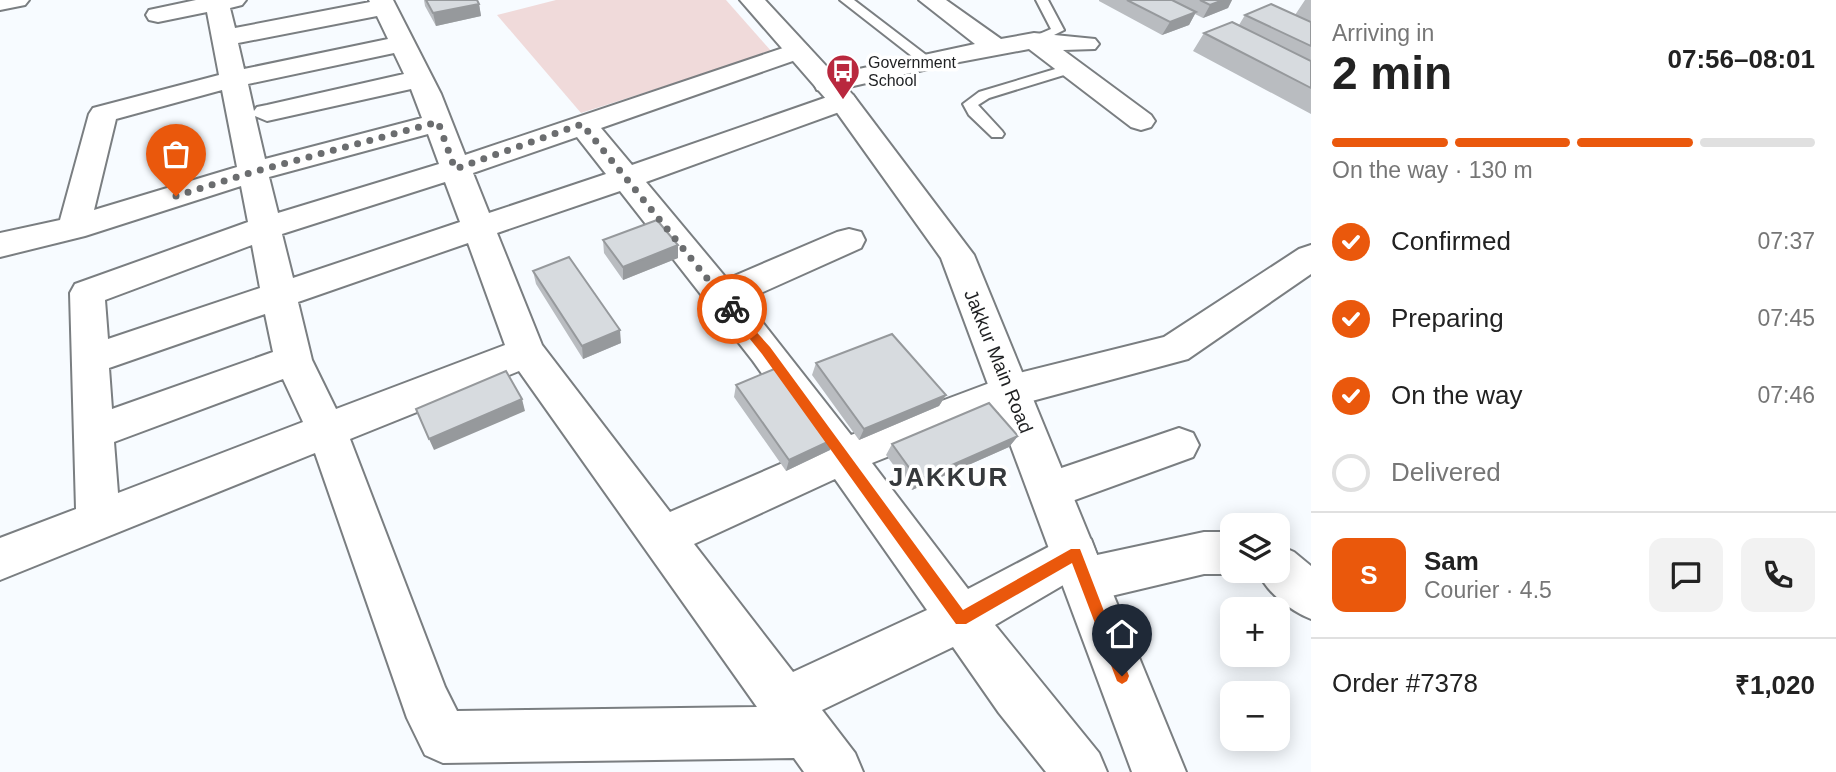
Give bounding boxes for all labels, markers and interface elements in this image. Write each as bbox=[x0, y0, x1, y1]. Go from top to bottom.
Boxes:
text: Arriving in bbox=[1332, 20, 1434, 46]
text: 07:56–08:01 bbox=[1668, 44, 1815, 74]
text: 2 min bbox=[1332, 47, 1452, 99]
bus stop icon: Government School bbox=[824, 52, 862, 101]
place label: Government School bbox=[868, 54, 957, 89]
pin bbox=[146, 124, 206, 196]
icon: bag bbox=[157, 135, 195, 173]
text: On the way · 130 m bbox=[1332, 157, 1533, 183]
icon: check bbox=[1332, 223, 1370, 261]
text: Confirmed bbox=[1391, 226, 1511, 256]
text: 07:37 bbox=[1757, 228, 1815, 254]
courier bbox=[697, 274, 767, 344]
street label: Jakkur Main Road bbox=[960, 286, 1037, 436]
icon: bike bbox=[713, 290, 751, 328]
icon: check bbox=[1332, 300, 1370, 338]
text: Preparing bbox=[1391, 303, 1504, 333]
text: 07:45 bbox=[1757, 305, 1815, 331]
icon: check bbox=[1332, 377, 1370, 415]
text: On the way bbox=[1391, 380, 1523, 410]
text: 07:46 bbox=[1757, 382, 1815, 408]
text: Delivered bbox=[1391, 457, 1501, 487]
district label: JAKKUR bbox=[889, 462, 1009, 492]
map controls bbox=[1220, 513, 1290, 751]
button: layers bbox=[1220, 513, 1290, 583]
button: chat bbox=[1649, 538, 1723, 612]
button: phone bbox=[1741, 538, 1815, 612]
text: Sam bbox=[1424, 546, 1479, 576]
text: S bbox=[1360, 560, 1378, 590]
text: Courier · 4.5 bbox=[1424, 577, 1552, 603]
button: + bbox=[1220, 597, 1290, 667]
pin bbox=[1092, 604, 1152, 676]
icon: home bbox=[1103, 615, 1141, 653]
text: Order #7378 bbox=[1332, 668, 1478, 698]
text: ₹1,020 bbox=[1735, 670, 1815, 700]
button: − bbox=[1220, 681, 1290, 751]

